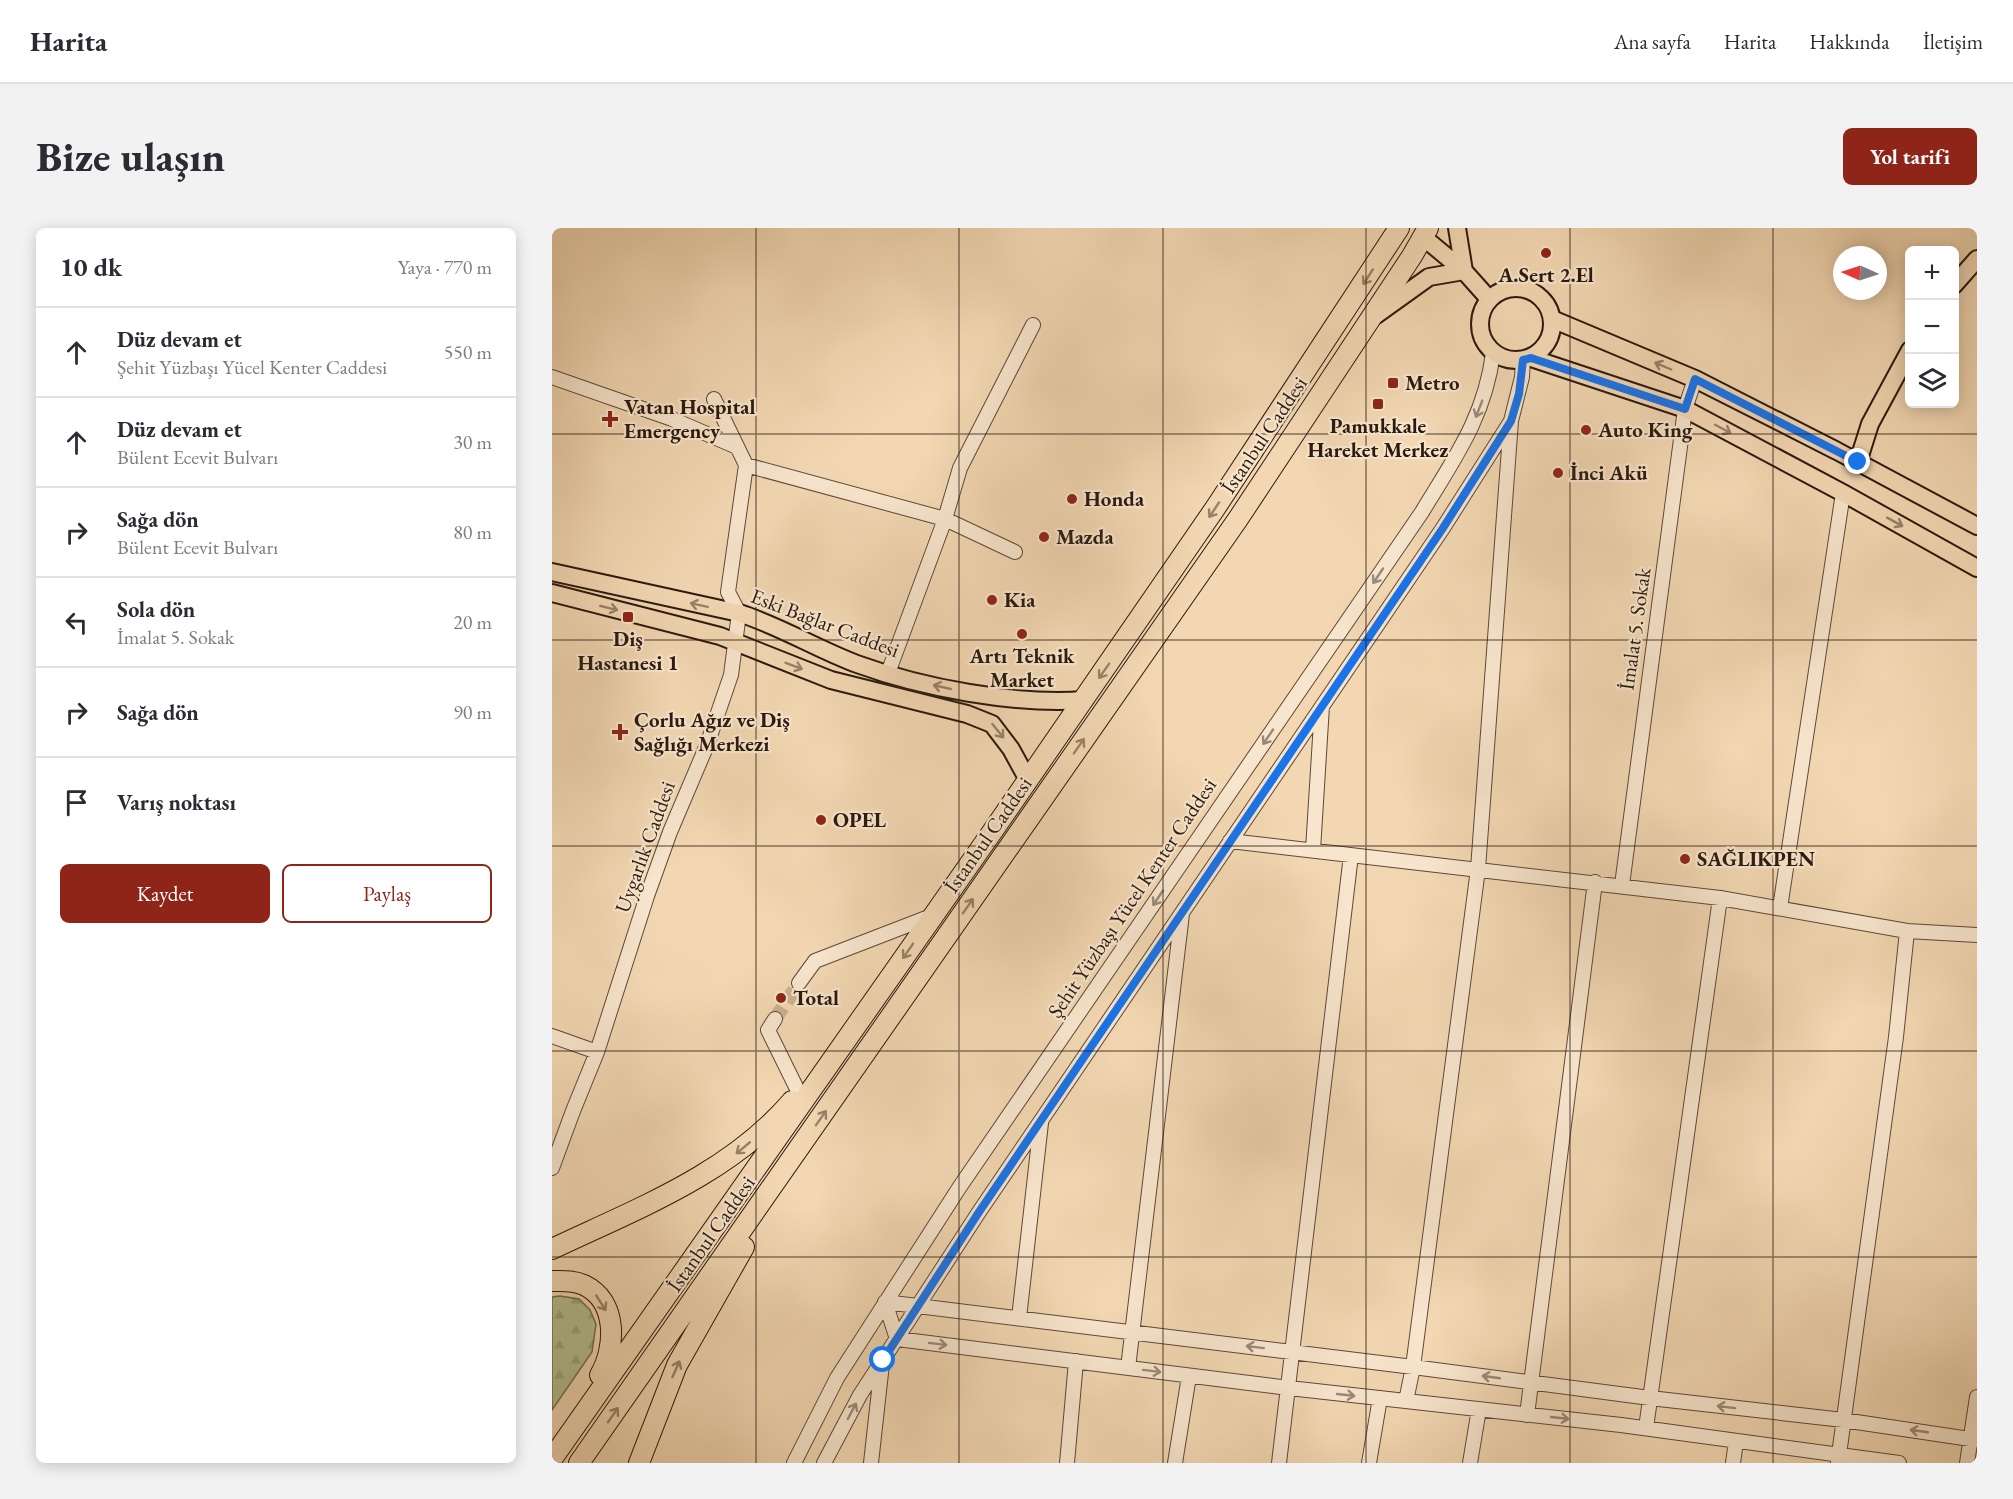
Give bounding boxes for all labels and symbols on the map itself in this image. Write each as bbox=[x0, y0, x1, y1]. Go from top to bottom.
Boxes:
marker: A.Sert 2.El bbox=[1539, 246, 1553, 260]
north arrow bbox=[1833, 246, 1887, 300]
place label: A.Sert 2.El bbox=[1497, 261, 1594, 288]
one-way arrow bbox=[1361, 269, 1374, 286]
one-way arrow bbox=[1655, 360, 1673, 371]
place label: Metro bbox=[1405, 369, 1460, 396]
street label: İstanbul Caddesi bbox=[1214, 371, 1313, 499]
marker: Metro bbox=[1386, 376, 1400, 390]
place label: Vatan Hospital Emergency bbox=[624, 393, 755, 444]
marker: Pamukkale Hareket Merkez bbox=[1371, 397, 1385, 411]
one-way arrow bbox=[1472, 400, 1483, 418]
marker: Vatan Hospital Emergency bbox=[601, 410, 619, 428]
place label: Pamukkale Hareket Merkez bbox=[1307, 412, 1449, 463]
place label: Auto King bbox=[1597, 416, 1693, 443]
marker: Auto King bbox=[1579, 423, 1593, 437]
one-way arrow bbox=[1714, 423, 1731, 435]
route end bbox=[1844, 448, 1870, 474]
place label: İnci Akü bbox=[1570, 459, 1648, 486]
marker: İnci Akü bbox=[1551, 466, 1565, 480]
place label: Honda bbox=[1084, 485, 1145, 512]
marker: Honda bbox=[1065, 492, 1079, 506]
one-way arrow bbox=[1208, 502, 1220, 518]
one-way arrow bbox=[1886, 516, 1903, 528]
place label: Mazda bbox=[1056, 523, 1114, 550]
marker: Mazda bbox=[1037, 530, 1051, 544]
street label: İmalat 5. Sokak bbox=[1613, 565, 1657, 692]
one-way arrow bbox=[1372, 567, 1384, 584]
street label: Eski Bağlar Caddesi bbox=[747, 582, 903, 663]
place label: Kia bbox=[1004, 586, 1036, 613]
marker: Kia bbox=[985, 593, 999, 607]
one-way arrow bbox=[690, 598, 709, 610]
one-way arrow bbox=[599, 602, 618, 614]
marker: Diş Hastanesi 1 bbox=[621, 610, 635, 624]
place label: Diş Hastanesi 1 bbox=[577, 625, 679, 676]
marker: Artı Teknik Market bbox=[1015, 627, 1029, 641]
place label: Artı Teknik Market bbox=[968, 642, 1075, 693]
one-way arrow bbox=[785, 661, 803, 672]
one-way arrow bbox=[1097, 662, 1109, 679]
one-way arrow bbox=[933, 681, 953, 692]
place label: Çorlu Ağız ve Diş Sağlığı Merkezi bbox=[634, 706, 790, 757]
marker: Çorlu Ağız ve Diş Sağlığı Merkezi bbox=[611, 723, 629, 741]
one-way arrow bbox=[991, 723, 1004, 739]
one-way arrow bbox=[1262, 728, 1274, 744]
one-way arrow bbox=[1073, 738, 1085, 755]
street label: İstanbul Caddesi bbox=[938, 771, 1038, 898]
street label: Şehit Yüzbaşı Yücel Kenter Caddesi bbox=[1041, 773, 1222, 1023]
street label: Uygarlık Caddesi bbox=[608, 777, 681, 916]
place label: OPEL bbox=[833, 806, 887, 833]
marker: OPEL bbox=[814, 813, 828, 827]
place label: SAĞLIKPEN bbox=[1697, 845, 1815, 872]
marker: SAĞLIKPEN bbox=[1678, 852, 1692, 866]
one-way arrow bbox=[1152, 889, 1164, 905]
one-way arrow bbox=[962, 898, 974, 915]
one-way arrow bbox=[902, 943, 914, 959]
place label: Total bbox=[793, 984, 839, 1011]
marker: Total bbox=[774, 991, 788, 1005]
one-way arrow bbox=[815, 1110, 827, 1127]
one-way arrow bbox=[735, 1141, 751, 1154]
street label: İstanbul Caddesi bbox=[661, 1170, 761, 1297]
one-way arrow bbox=[595, 1295, 608, 1312]
one-way arrow bbox=[927, 1339, 947, 1350]
one-way arrow bbox=[1246, 1341, 1266, 1352]
route start bbox=[869, 1346, 895, 1372]
one-way arrow bbox=[671, 1361, 682, 1379]
one-way arrow bbox=[1142, 1366, 1161, 1377]
one-way arrow bbox=[1481, 1372, 1501, 1383]
one-way arrow bbox=[1335, 1389, 1355, 1400]
one-way arrow bbox=[1716, 1401, 1736, 1412]
one-way arrow bbox=[847, 1403, 858, 1421]
one-way arrow bbox=[607, 1408, 619, 1424]
one-way arrow bbox=[1550, 1413, 1570, 1424]
one-way arrow bbox=[1910, 1426, 1930, 1437]

